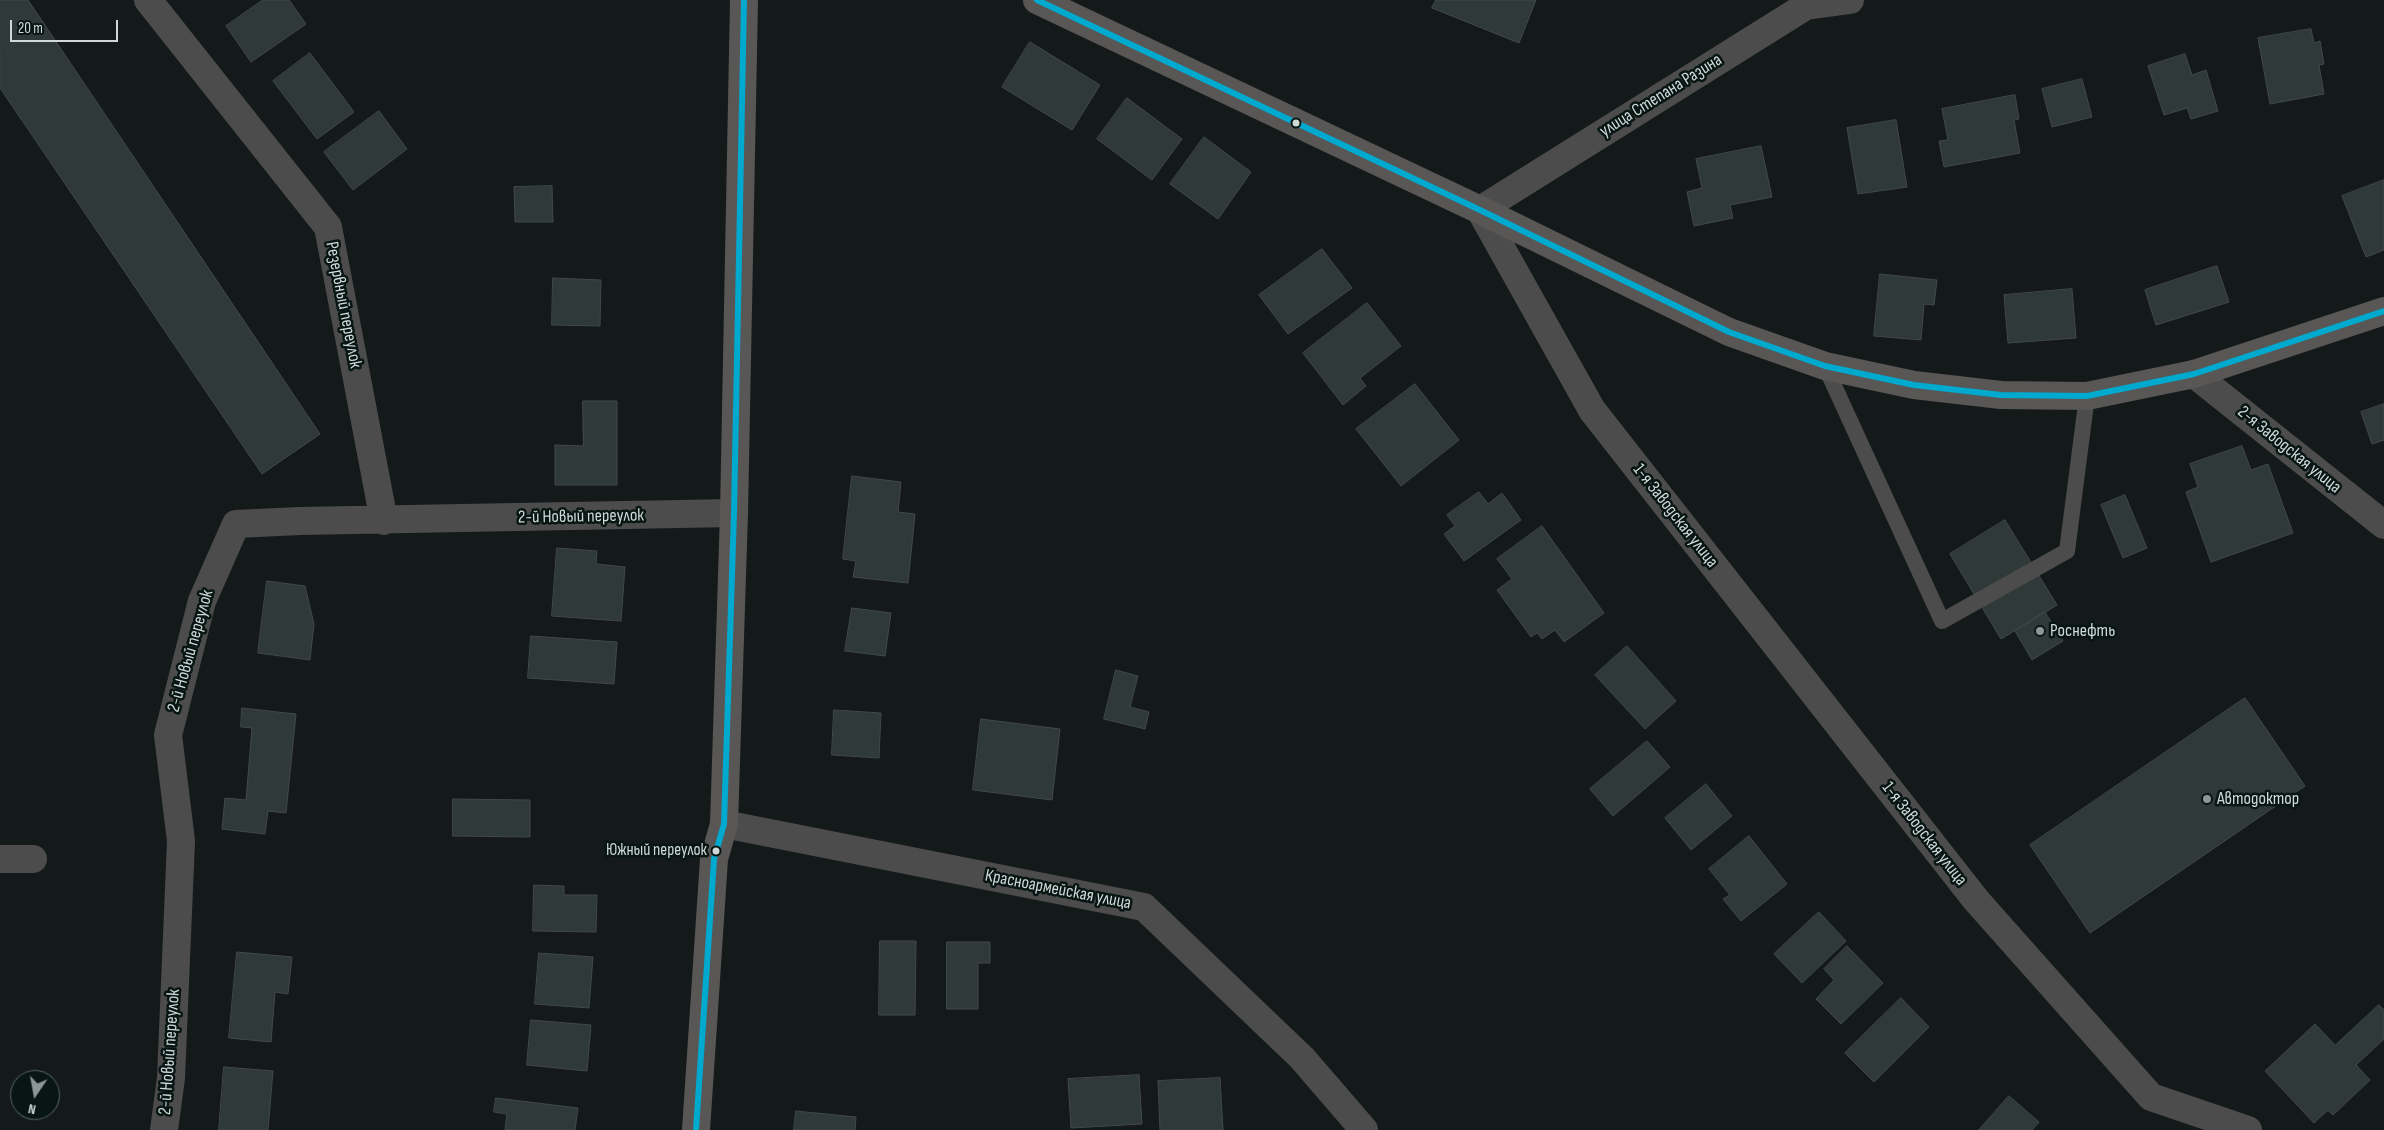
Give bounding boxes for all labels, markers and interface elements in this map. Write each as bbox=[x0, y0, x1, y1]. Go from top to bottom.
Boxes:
scale bar bbox=[12, 10, 120, 42]
text: 20 m bbox=[18, 19, 43, 38]
street label: улица Степана Разина bbox=[1596, 50, 1726, 142]
unlabelled marker bbox=[1291, 118, 1301, 128]
street label: Резервный переулок bbox=[320, 240, 366, 370]
street label: 2-я Заводская улица bbox=[2233, 402, 2345, 498]
street label: 1-я Заводская улица bbox=[1628, 460, 1722, 572]
street label: 2-й Новый переулок bbox=[518, 505, 644, 529]
street label: 2-й Новый переулок bbox=[163, 587, 219, 715]
place label: Роснефть bbox=[2050, 620, 2115, 642]
marker: Роснефть bbox=[2034, 625, 2046, 637]
street label: 1-я Заводская улица bbox=[1877, 778, 1971, 890]
place label: Автодоктор bbox=[2217, 788, 2299, 810]
marker: Автодоктор bbox=[2201, 793, 2213, 805]
place label: Южный переулок bbox=[606, 841, 707, 861]
marker: Южный переулок bbox=[711, 846, 721, 856]
street label: Красноармейская улица bbox=[983, 865, 1133, 915]
street label: 2-й Новый переулок bbox=[155, 988, 185, 1116]
north arrow bbox=[10, 1070, 60, 1120]
text: N bbox=[27, 1100, 37, 1118]

